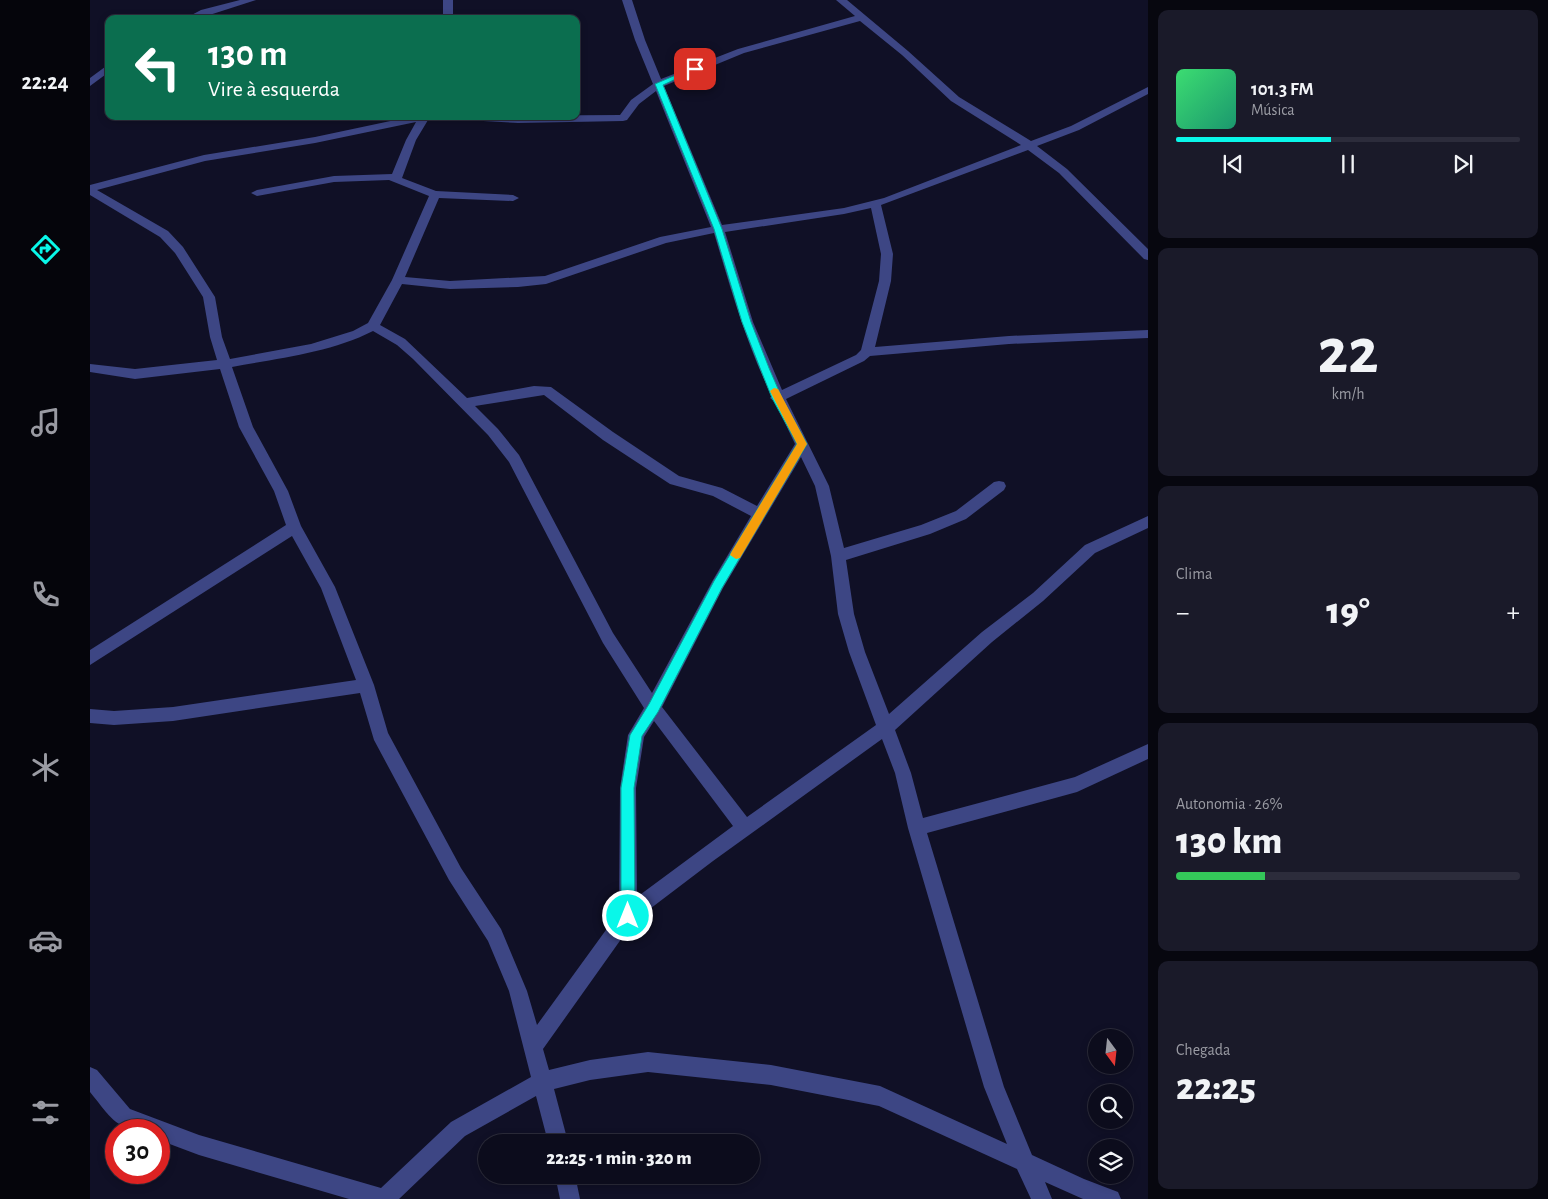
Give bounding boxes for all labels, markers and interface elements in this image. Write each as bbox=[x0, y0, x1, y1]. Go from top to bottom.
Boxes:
icon: left bbox=[125, 35, 190, 100]
text: 130 m bbox=[208, 37, 287, 72]
pin bbox=[674, 48, 716, 90]
icon: arrive bbox=[681, 55, 709, 83]
text: 22:24 bbox=[21, 71, 69, 93]
text: Vire à esquerda bbox=[208, 78, 340, 100]
text: 101.3 FM bbox=[1251, 80, 1314, 99]
text: Música bbox=[1251, 102, 1295, 118]
icon: previous bbox=[1219, 150, 1247, 178]
icon: pause bbox=[1334, 150, 1362, 178]
icon: next bbox=[1449, 150, 1477, 178]
icon: directions bbox=[28, 232, 63, 267]
text: 22 bbox=[1317, 320, 1379, 385]
text: km/h bbox=[1331, 386, 1365, 402]
icon: music bbox=[28, 405, 63, 440]
text: Clima bbox=[1176, 566, 1212, 582]
icon: phone bbox=[28, 577, 63, 612]
text: 19° bbox=[1326, 593, 1370, 631]
text: − bbox=[1176, 599, 1189, 627]
text: + bbox=[1507, 599, 1520, 627]
icon: climate bbox=[28, 750, 63, 785]
text: Autonomia · 26% bbox=[1176, 796, 1283, 812]
text: 130 km bbox=[1176, 823, 1282, 861]
position arrow bbox=[601, 889, 653, 941]
icon: car bbox=[28, 923, 63, 958]
north arrow bbox=[1088, 1029, 1132, 1074]
map controls bbox=[1088, 1029, 1133, 1184]
text: Chegada bbox=[1176, 1042, 1231, 1058]
text: 22:25 bbox=[1176, 1069, 1256, 1107]
button: search bbox=[1088, 1084, 1133, 1129]
icon: filters bbox=[28, 1095, 63, 1130]
speed limit sign: 30 bbox=[105, 1119, 170, 1184]
button: layers bbox=[1088, 1139, 1133, 1184]
text: 22:25 · 1 min · 320 m bbox=[546, 1149, 692, 1168]

